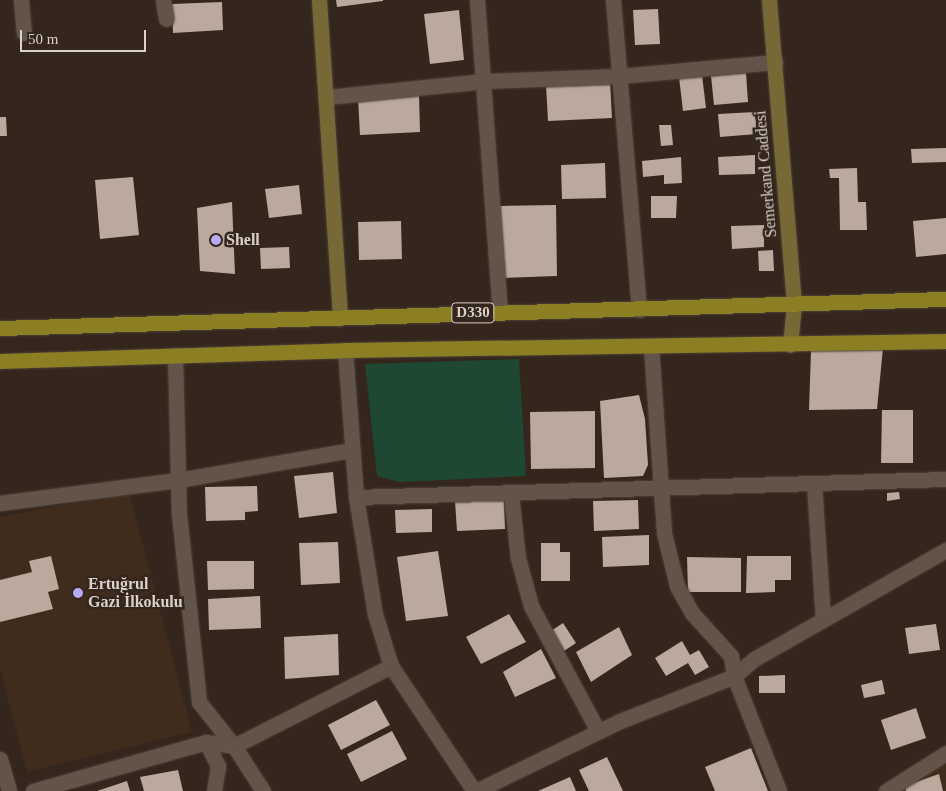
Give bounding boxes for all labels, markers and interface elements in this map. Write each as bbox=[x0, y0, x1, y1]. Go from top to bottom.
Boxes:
scale bar bbox=[22, 20, 149, 52]
text: 50 m bbox=[28, 31, 58, 47]
street label: Semerkand Caddesi bbox=[751, 110, 781, 238]
place label: Shell bbox=[226, 230, 260, 250]
marker: Shell bbox=[210, 234, 222, 246]
road number: D330 bbox=[450, 300, 496, 326]
place label: Ertuğrul Gazi İlkokulu bbox=[88, 574, 183, 612]
marker: Ertuğrul Gazi İlkokulu bbox=[72, 587, 84, 599]

